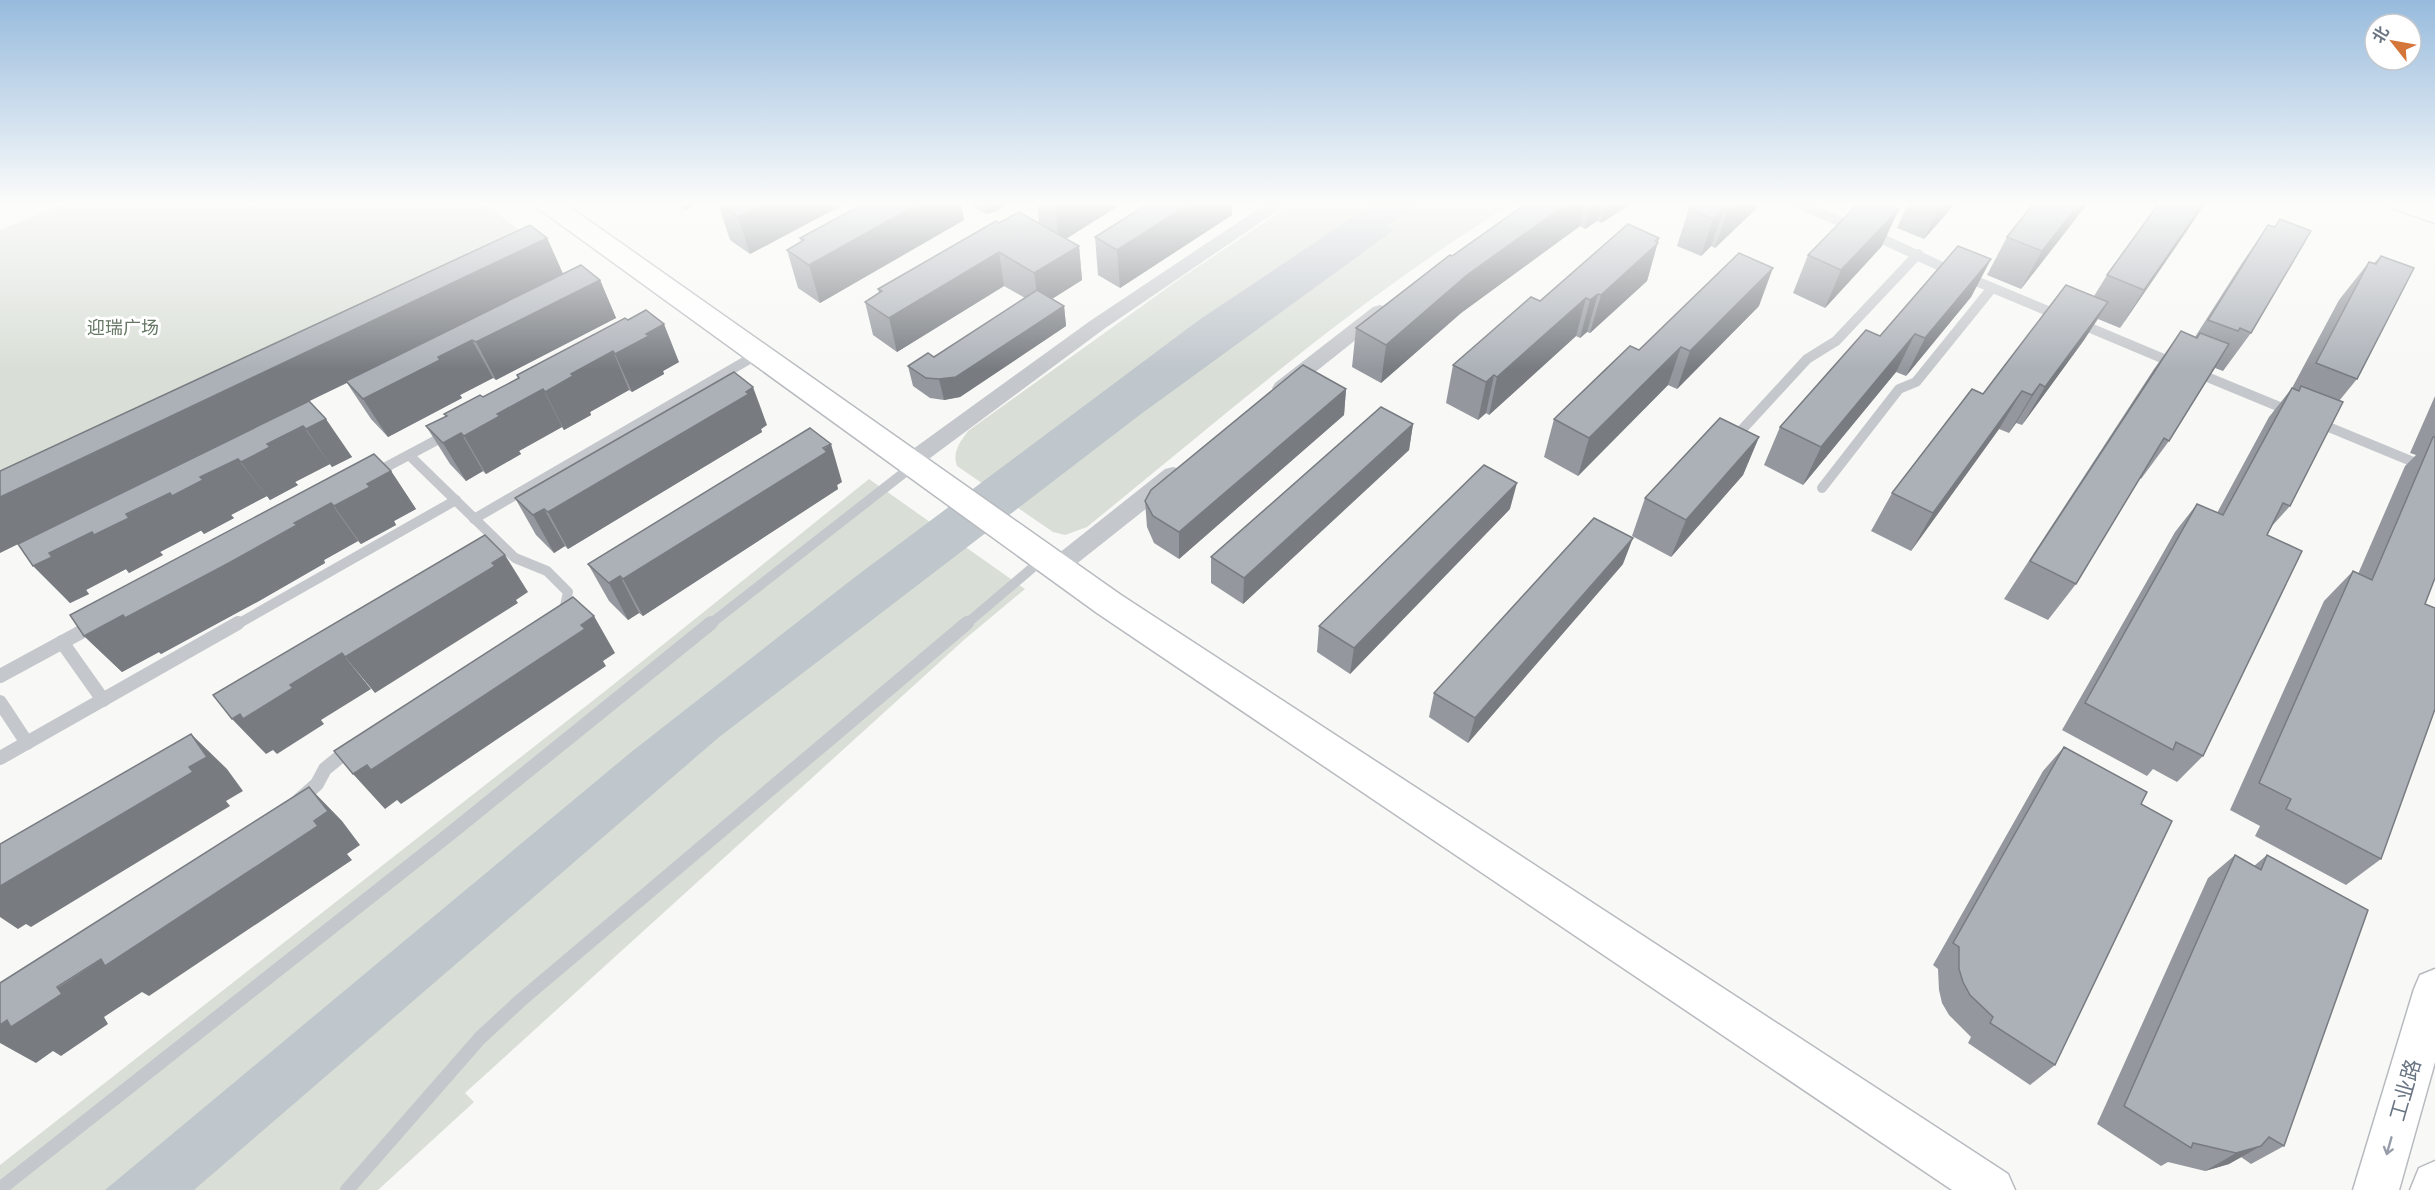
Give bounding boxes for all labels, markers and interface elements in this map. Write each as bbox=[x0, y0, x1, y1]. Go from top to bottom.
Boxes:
north arrow bbox=[2363, 12, 2423, 72]
text: 北 bbox=[2368, 23, 2393, 46]
park label: 迎瑞广场 bbox=[87, 317, 159, 338]
street label: 工业路 bbox=[2384, 1056, 2426, 1124]
one-way arrow bbox=[2383, 1136, 2394, 1155]

